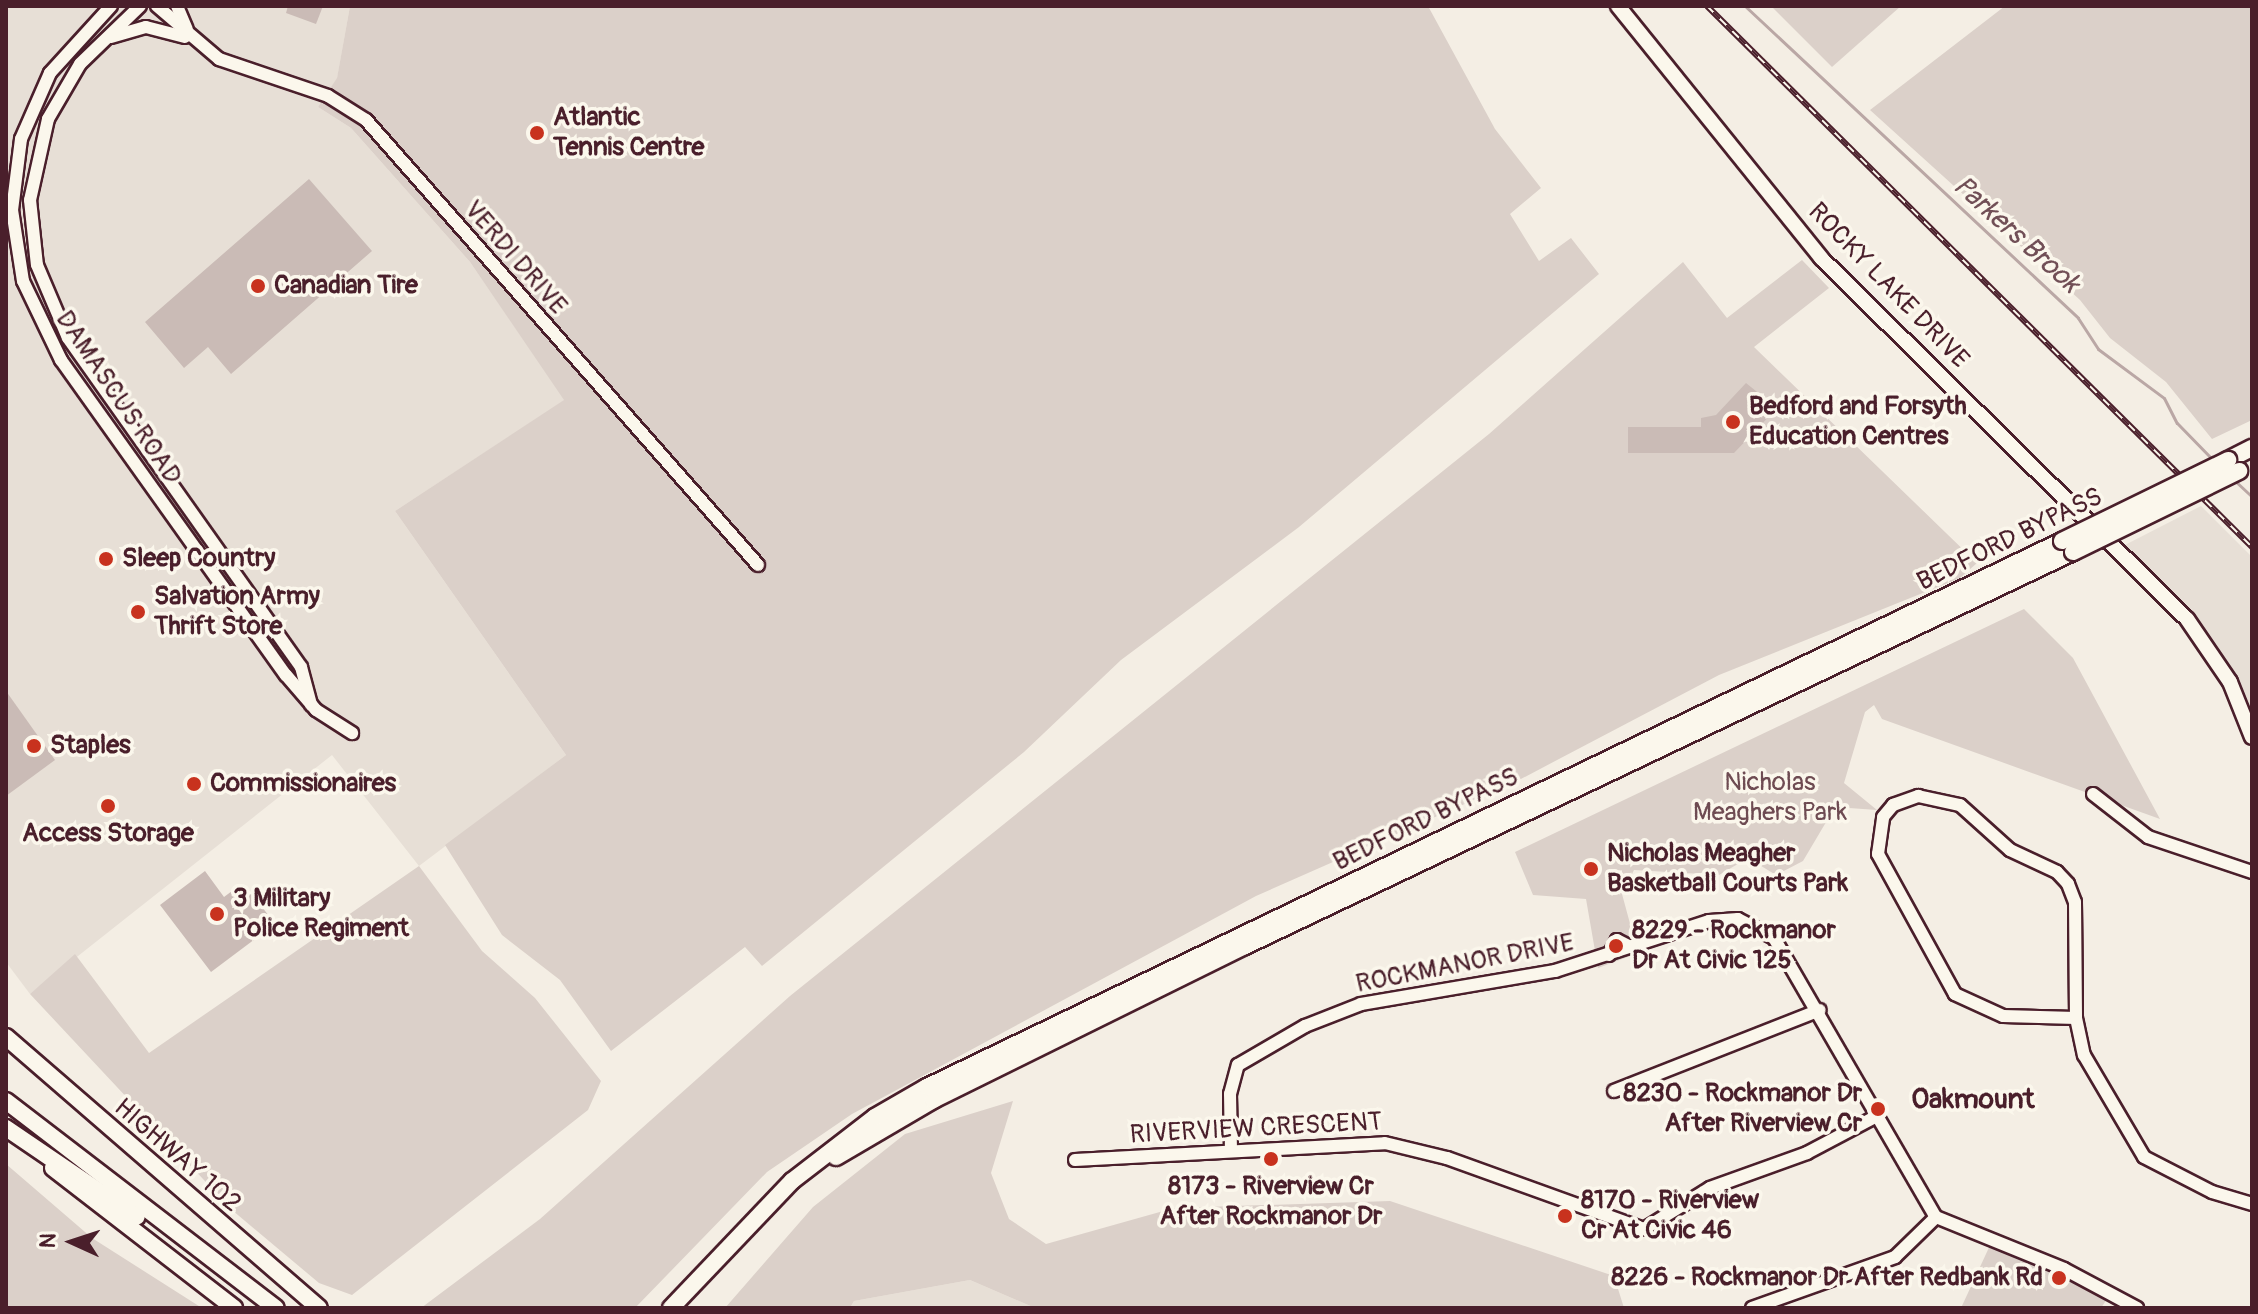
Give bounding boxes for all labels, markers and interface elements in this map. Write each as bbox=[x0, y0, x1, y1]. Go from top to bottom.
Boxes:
place label: Atlantic Tennis Centre bbox=[553, 102, 704, 164]
marker: Atlantic Tennis Centre bbox=[528, 124, 546, 142]
water label: Parkers Brook bbox=[1946, 170, 2086, 300]
street label: VERDI DRIVE bbox=[457, 194, 573, 322]
street label: ROCKY LAKE DRIVE bbox=[1801, 197, 1975, 375]
place label: Canadian Tire bbox=[274, 270, 418, 302]
marker: Canadian Tire bbox=[249, 277, 267, 295]
street label: DAMASCUS ROAD bbox=[48, 305, 188, 491]
place label: Bedford and Forsyth Education Centres bbox=[1749, 391, 1967, 452]
marker: Bedford and Forsyth Education Centres bbox=[1724, 413, 1742, 431]
street label: BEDFORD BYPASS bbox=[1912, 482, 2108, 598]
place label: Sleep Country bbox=[122, 543, 275, 575]
marker: Sleep Country bbox=[97, 550, 115, 568]
place label: Salvation Army Thrift Store bbox=[154, 581, 320, 642]
marker: Salvation Army Thrift Store bbox=[129, 603, 147, 621]
place label: Staples bbox=[50, 730, 131, 762]
marker: Staples bbox=[25, 737, 43, 755]
street label: BEDFORD BYPASS bbox=[1328, 762, 1524, 878]
park label: Nicholas Meaghers Park bbox=[1693, 767, 1847, 828]
place label: Commissionaires bbox=[210, 768, 396, 800]
marker: Commissionaires bbox=[185, 775, 203, 793]
marker: Access Storage bbox=[99, 797, 117, 815]
place label: Access Storage bbox=[22, 818, 194, 850]
place label: Nicholas Meagher Basketball Courts Park bbox=[1607, 838, 1848, 900]
marker: Nicholas Meagher Basketball Courts Park bbox=[1582, 860, 1600, 878]
place label: 3 Military Police Regiment bbox=[233, 883, 409, 944]
marker: 3 Military Police Regiment bbox=[208, 905, 226, 923]
place label: 8229 - Rockmanor Dr At Civic 125 bbox=[1632, 915, 1836, 976]
street label: ROCKMANOR DRIVE bbox=[1353, 928, 1577, 1000]
marker: 8229 - Rockmanor Dr At Civic 125 bbox=[1607, 937, 1625, 955]
place label: 8230 - Rockmanor Dr After Riverview Cr bbox=[1623, 1078, 1862, 1140]
district label: Oakmount bbox=[1911, 1083, 2035, 1117]
street label: HIGHWAY 102 bbox=[107, 1092, 247, 1220]
marker: 8230 - Rockmanor Dr After Riverview Cr bbox=[1869, 1100, 1887, 1118]
street label: RIVERVIEW CRESCENT bbox=[1129, 1107, 1383, 1151]
marker: 8173 - Riverview Cr After Rockmanor Dr bbox=[1262, 1150, 1280, 1168]
place label: 8173 - Riverview Cr After Rockmanor Dr bbox=[1160, 1171, 1382, 1232]
place label: 8170 - Riverview Cr At Civic 46 bbox=[1581, 1185, 1759, 1246]
north arrow bbox=[32, 1202, 112, 1282]
marker: 8170 - Riverview Cr At Civic 46 bbox=[1556, 1207, 1574, 1225]
text: N bbox=[34, 1233, 62, 1249]
place label: 8226 - Rockmanor Dr After Redbank Rd bbox=[1611, 1262, 2043, 1294]
marker: 8226 - Rockmanor Dr After Redbank Rd bbox=[2050, 1269, 2068, 1287]

